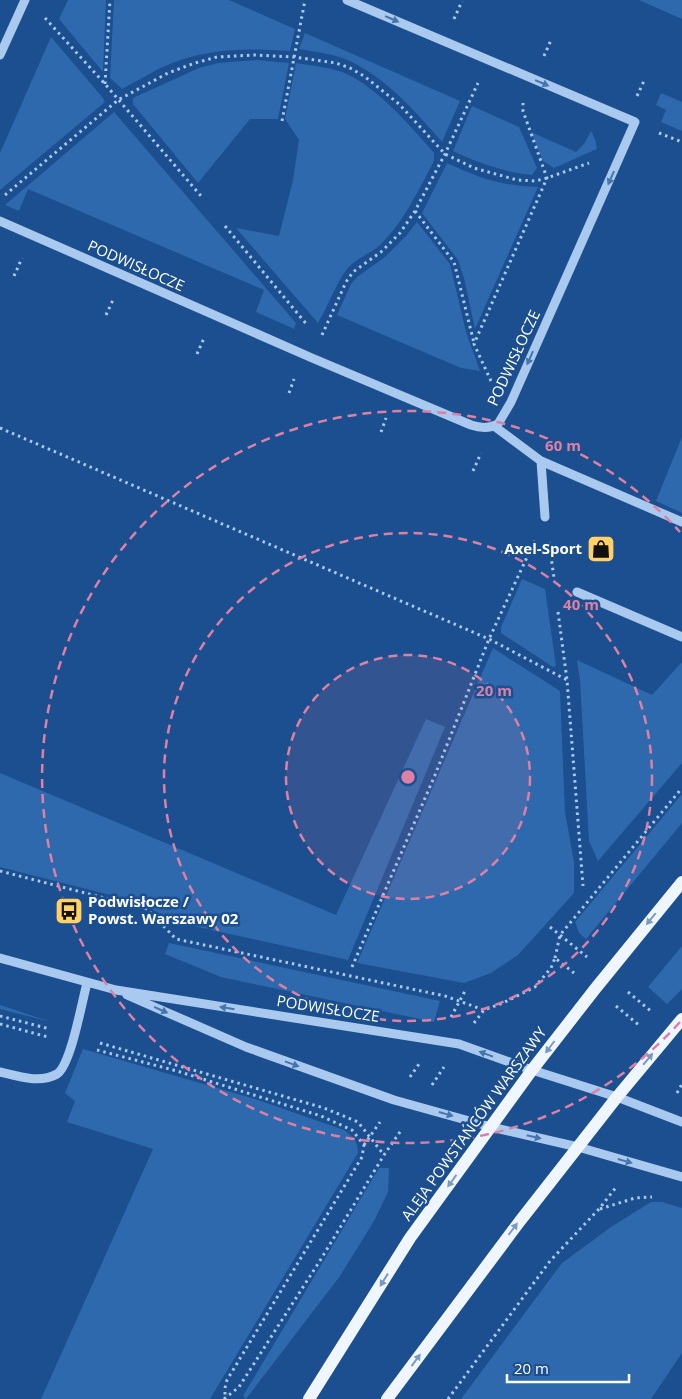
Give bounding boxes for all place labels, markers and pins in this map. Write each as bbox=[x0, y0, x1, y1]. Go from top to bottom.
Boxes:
shop icon: Axel-Sport bbox=[586, 534, 616, 564]
place label: Axel-Sport bbox=[504, 538, 582, 558]
centre of rings bbox=[399, 768, 417, 786]
place label: Podwisłocze / Powst. Warszawy 02 bbox=[88, 891, 239, 928]
bus stop icon: Podwisłocze / Powst. Warszawy 02 bbox=[54, 896, 84, 926]

